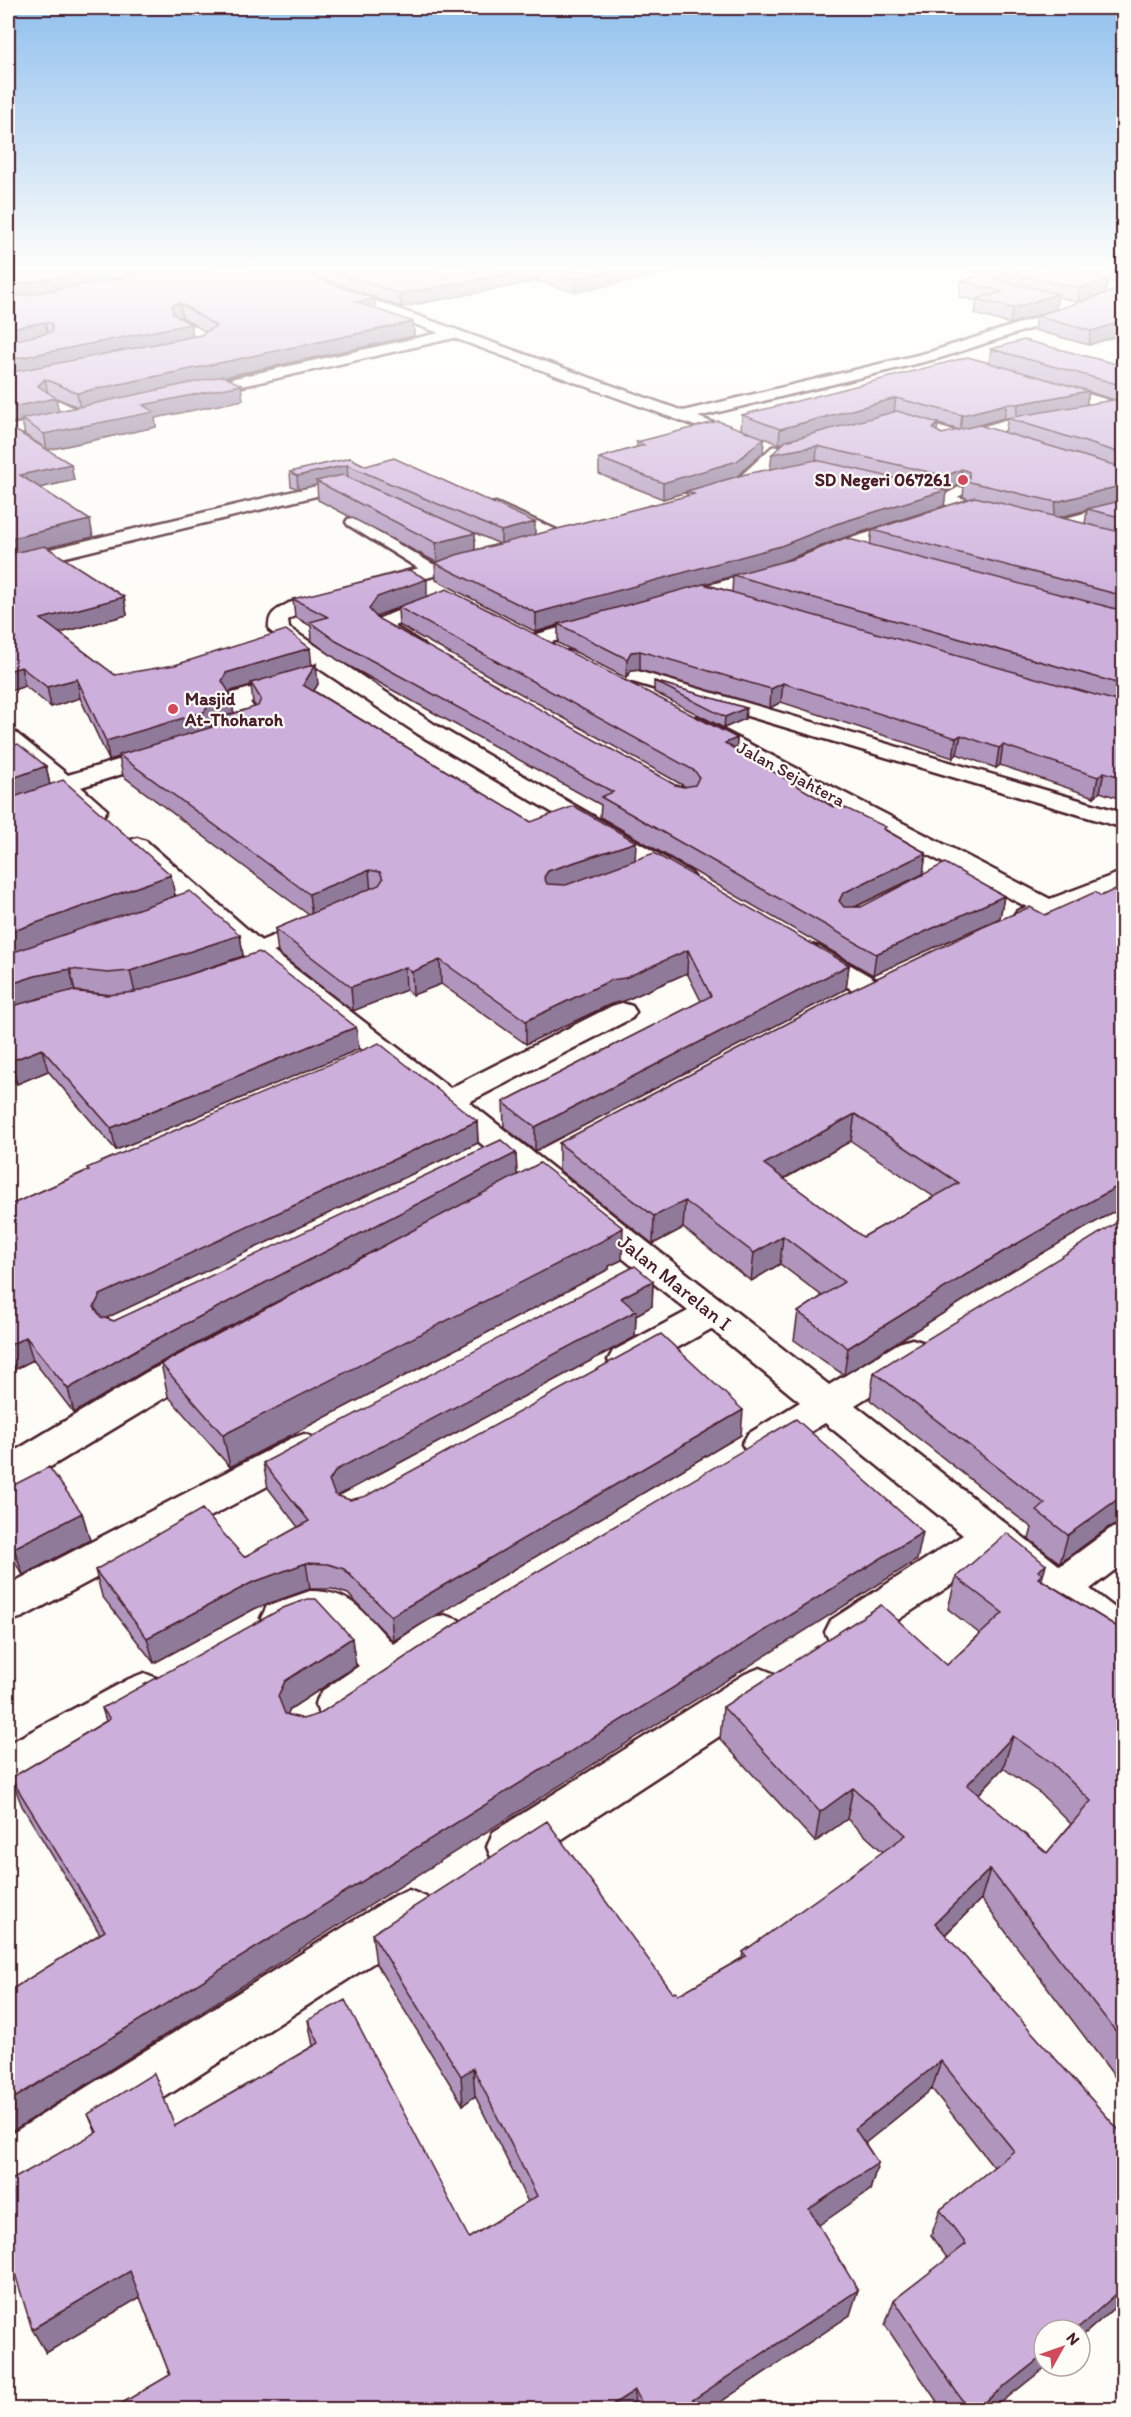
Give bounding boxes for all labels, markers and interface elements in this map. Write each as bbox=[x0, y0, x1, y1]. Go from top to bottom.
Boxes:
place label: SD Negeri 067261 bbox=[815, 469, 952, 491]
marker: SD Negeri 067261 bbox=[956, 473, 970, 487]
place label: Masjid At-Thoharoh bbox=[184, 688, 284, 731]
marker: Masjid At-Thoharoh bbox=[166, 702, 180, 716]
street label: Jalan Sejahtera bbox=[733, 736, 849, 812]
street label: Jalan Marelan I bbox=[613, 1228, 737, 1336]
north arrow bbox=[1032, 2318, 1092, 2378]
text: N bbox=[1062, 2328, 1084, 2349]

